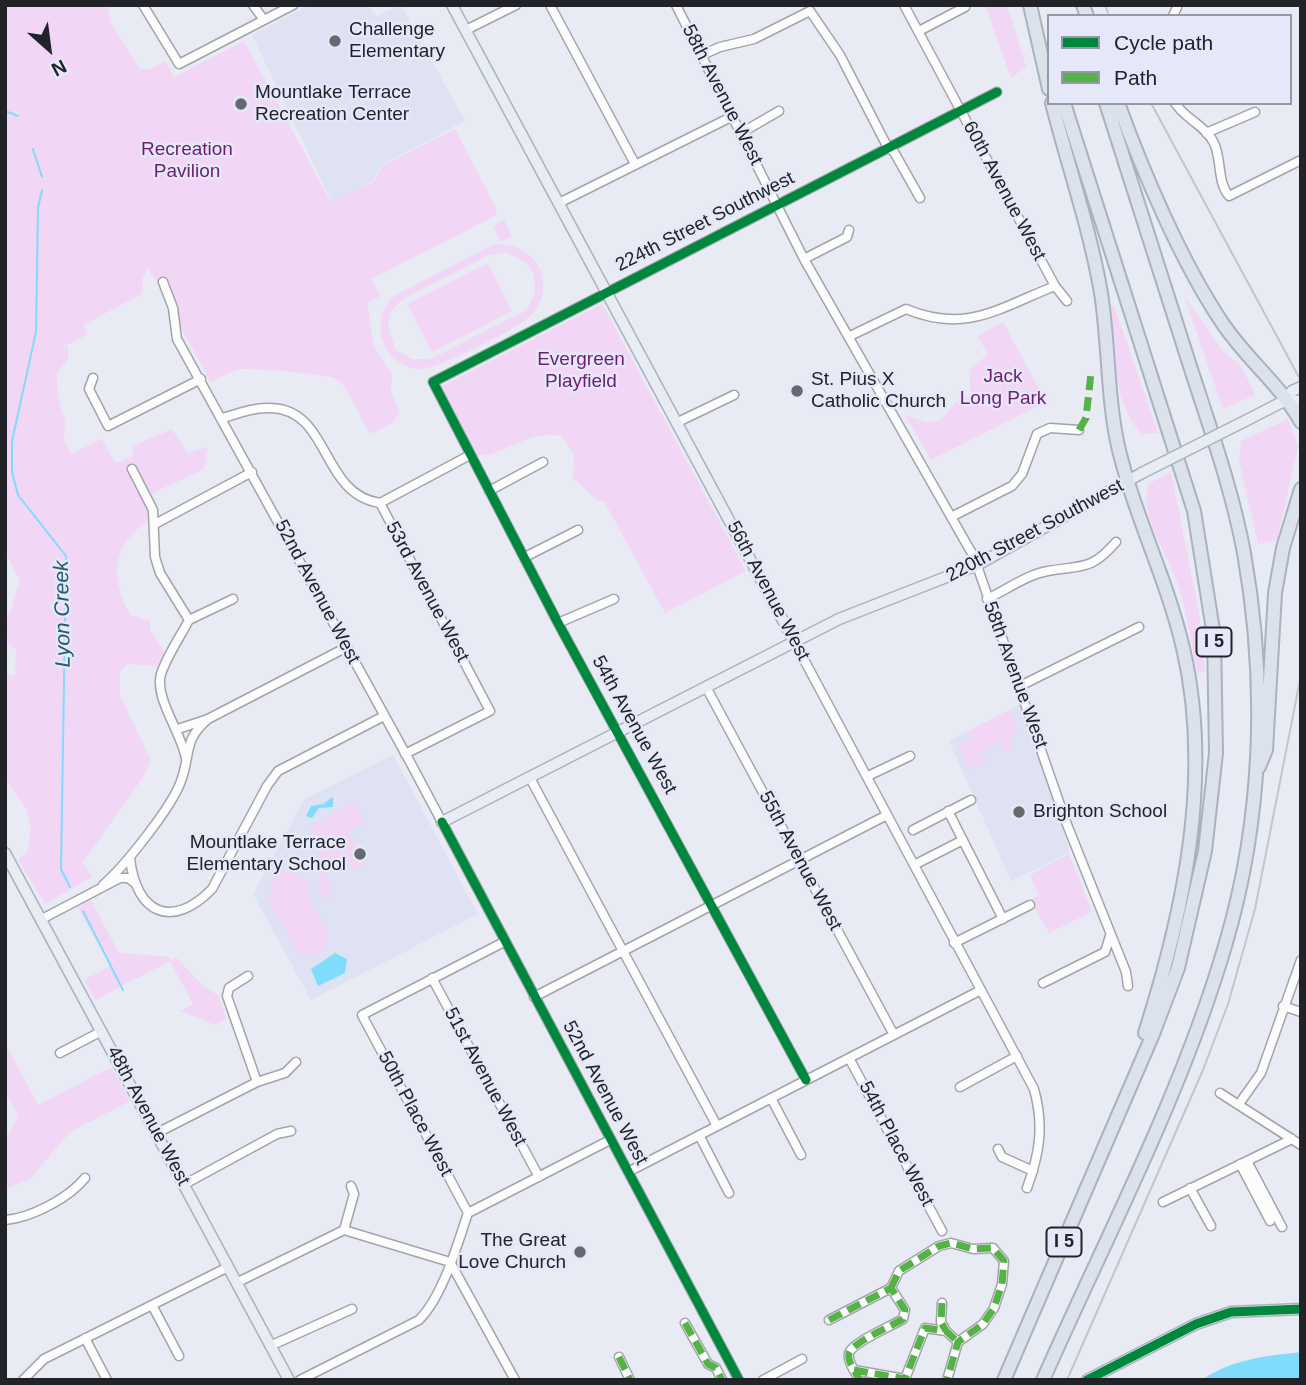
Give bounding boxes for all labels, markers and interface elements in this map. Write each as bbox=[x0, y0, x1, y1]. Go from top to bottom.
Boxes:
north arrow bbox=[14, 14, 84, 84]
legend bbox=[1047, 14, 1292, 105]
place label: Challenge Elementary bbox=[349, 19, 445, 63]
street label: 58th Avenue West bbox=[677, 21, 767, 169]
text: Cycle path bbox=[1114, 31, 1213, 54]
marker: Challenge Elementary bbox=[327, 33, 343, 49]
text: N bbox=[48, 55, 70, 80]
text: Path bbox=[1114, 66, 1157, 89]
place label: Mountlake Terrace Recreation Center bbox=[255, 82, 411, 126]
marker: Mountlake Terrace Recreation Center bbox=[233, 96, 249, 112]
street label: 60th Avenue West bbox=[958, 117, 1050, 265]
park label: Recreation Pavilion bbox=[141, 139, 233, 183]
street label: 224th Street Southwest bbox=[612, 167, 798, 277]
park label: Evergreen Playfield bbox=[537, 349, 625, 393]
park label: Jack Long Park bbox=[960, 366, 1046, 410]
place label: St. Pius X Catholic Church bbox=[811, 369, 946, 413]
marker: St. Pius X Catholic Church bbox=[789, 383, 805, 399]
street label: 220th Street Southwest bbox=[942, 475, 1128, 587]
street label: 52nd Avenue West bbox=[269, 516, 365, 668]
street label: 56th Avenue West bbox=[722, 517, 814, 665]
street label: 53rd Avenue West bbox=[380, 518, 474, 666]
water label: Lyon Creek bbox=[49, 560, 77, 668]
street label: 58th Avenue West bbox=[978, 598, 1052, 752]
road number: I 5 bbox=[1196, 628, 1232, 656]
street label: 54th Avenue West bbox=[587, 652, 681, 798]
street label: 55th Avenue West bbox=[754, 787, 846, 935]
place label: Brighton School bbox=[1033, 801, 1167, 823]
marker: Brighton School bbox=[1011, 804, 1027, 820]
place label: Mountlake Terrace Elementary School bbox=[187, 832, 346, 876]
marker: Mountlake Terrace Elementary School bbox=[352, 846, 368, 862]
street label: 51st Avenue West bbox=[439, 1004, 531, 1150]
street label: 52nd Avenue West bbox=[557, 1017, 653, 1169]
street label: 48th Avenue West bbox=[102, 1042, 194, 1190]
street label: 50th Place West bbox=[373, 1048, 457, 1180]
street label: 54th Place West bbox=[854, 1078, 938, 1210]
road number: I 5 bbox=[1046, 1227, 1082, 1256]
place label: The Great Love Church bbox=[458, 1230, 566, 1274]
marker: The Great Love Church bbox=[572, 1244, 588, 1260]

